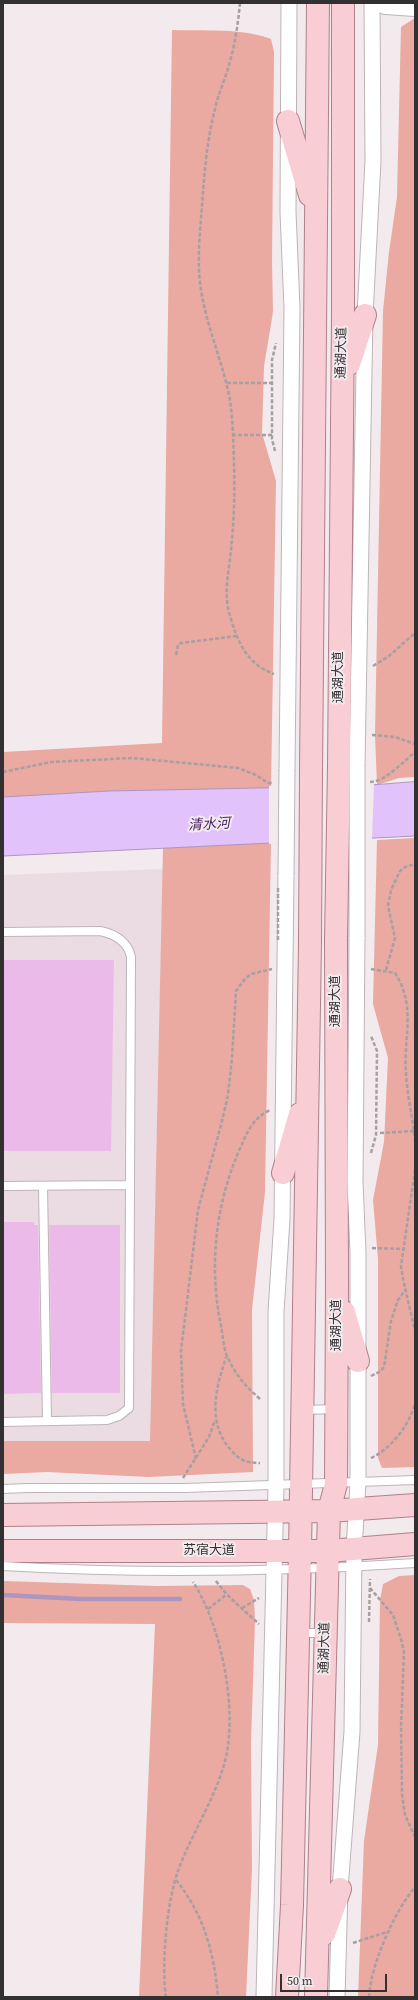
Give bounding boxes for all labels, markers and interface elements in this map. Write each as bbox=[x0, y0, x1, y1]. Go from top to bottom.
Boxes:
street label: 通湖大道 bbox=[334, 327, 350, 379]
street label: 通湖大道 bbox=[331, 651, 347, 703]
water label: 清水河 bbox=[188, 816, 230, 834]
street label: 通湖大道 bbox=[328, 975, 344, 1027]
street label: 通湖大道 bbox=[329, 1299, 345, 1351]
street label: 苏宿大道 bbox=[183, 1543, 235, 1559]
street label: 通湖大道 bbox=[317, 1622, 333, 1674]
scale bar bbox=[282, 1966, 389, 1992]
text: 50 m bbox=[287, 1973, 313, 1989]

